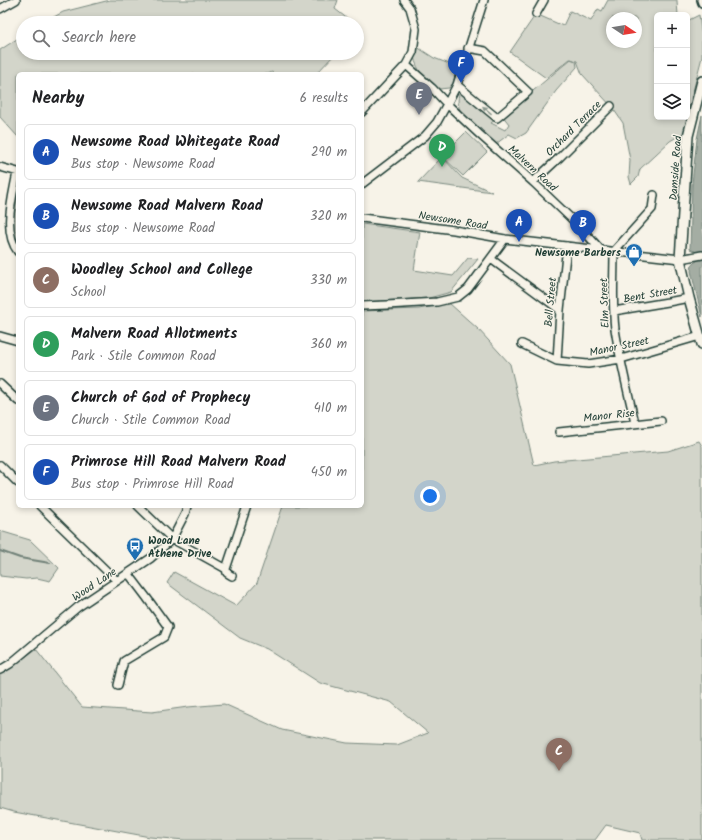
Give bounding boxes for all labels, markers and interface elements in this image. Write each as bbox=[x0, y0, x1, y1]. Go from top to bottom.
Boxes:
north arrow bbox=[606, 12, 642, 48]
map controls bbox=[654, 12, 690, 120]
button: + bbox=[654, 12, 690, 48]
search box bbox=[16, 16, 364, 60]
text: Search here bbox=[62, 26, 136, 50]
icon: search bbox=[30, 27, 52, 49]
button: − bbox=[654, 48, 690, 84]
pin: F bbox=[448, 50, 474, 83]
pin: E bbox=[406, 82, 432, 115]
button: layers bbox=[654, 84, 690, 120]
text: Nearby bbox=[32, 85, 84, 112]
text: 6 results bbox=[300, 88, 348, 109]
street label: Orchard Terrace bbox=[542, 97, 606, 161]
one-way arrow bbox=[482, 106, 493, 115]
text: Newsome Road Whitegate Road bbox=[71, 130, 280, 154]
pin: D bbox=[429, 134, 455, 167]
street label: Damside Road bbox=[665, 134, 687, 201]
street label: Malvern Road bbox=[503, 141, 562, 197]
text: A bbox=[42, 142, 50, 163]
text: 290 m bbox=[311, 142, 347, 163]
text: Bus stop · Newsome Road bbox=[71, 154, 215, 175]
text: Newsome Road Malvern Road bbox=[71, 194, 263, 218]
text: B bbox=[42, 206, 50, 227]
text: 320 m bbox=[310, 206, 347, 227]
street label: Newsome Road bbox=[417, 207, 489, 235]
pin: A bbox=[506, 209, 532, 242]
pin: B bbox=[570, 210, 596, 243]
text: Bus stop · Newsome Road bbox=[71, 218, 215, 239]
shop icon: Newsome Barbers bbox=[624, 242, 644, 267]
place label: Newsome Barbers bbox=[535, 244, 622, 262]
text: Woodley School and College bbox=[71, 258, 253, 282]
text: C bbox=[42, 270, 50, 291]
text: 330 m bbox=[310, 270, 347, 291]
street label: Bell Street bbox=[540, 276, 562, 328]
street label: Elm Street bbox=[595, 277, 615, 328]
street label: Bent Street bbox=[622, 281, 679, 309]
text: School bbox=[71, 282, 106, 303]
text: Malvern Road Allotments bbox=[71, 322, 237, 346]
street label: Manor Street bbox=[588, 332, 651, 362]
text: D bbox=[42, 334, 50, 355]
text: 360 m bbox=[310, 334, 347, 355]
text: Park · Stile Common Road bbox=[71, 346, 216, 367]
text: Church of God of Prophecy bbox=[71, 386, 250, 410]
text: E bbox=[42, 398, 50, 419]
text: 410 m bbox=[314, 398, 347, 419]
street label: Manor Rise bbox=[583, 404, 636, 428]
text: Church · Stile Common Road bbox=[71, 410, 230, 431]
text: Primrose Hill Road Malvern Road bbox=[71, 450, 286, 474]
text: F bbox=[42, 462, 50, 483]
text: 450 m bbox=[311, 462, 347, 483]
text: Bus stop · Primrose Hill Road bbox=[71, 474, 234, 495]
your location bbox=[420, 486, 440, 506]
place label: Wood Lane Athene Drive bbox=[148, 532, 212, 563]
bus stop icon: Wood Lane Athene Drive bbox=[125, 536, 145, 561]
street label: Wood Lane bbox=[69, 563, 121, 606]
pin: C bbox=[546, 738, 572, 771]

